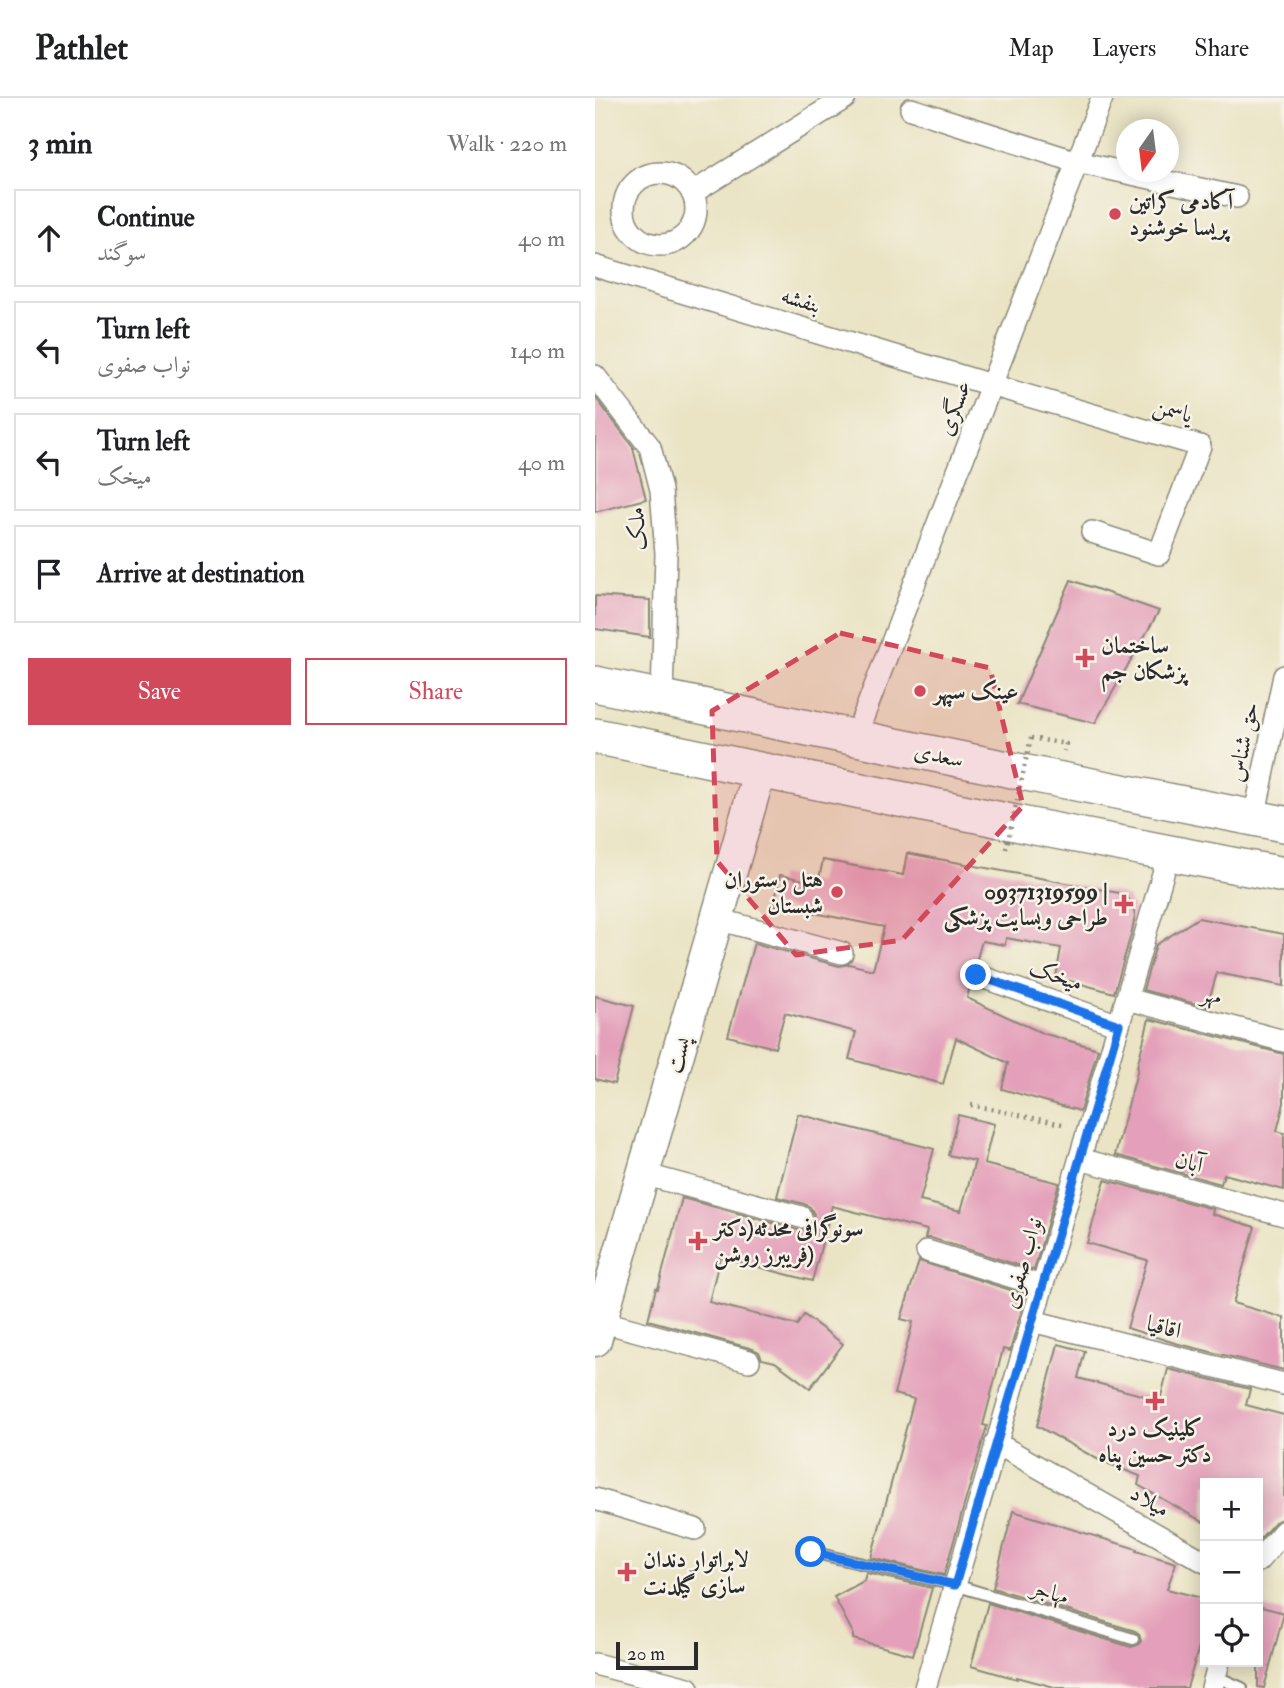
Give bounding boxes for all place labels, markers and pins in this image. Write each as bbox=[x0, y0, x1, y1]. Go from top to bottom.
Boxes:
place label: آکادمی کراتین پریسا خوشنود bbox=[1129, 187, 1236, 243]
marker: آکادمی کراتین پریسا خوشنود bbox=[1107, 206, 1123, 222]
place label: ساختمان پزشکان جم bbox=[1101, 631, 1189, 692]
marker: ساختمان پزشکان جم bbox=[1075, 648, 1095, 668]
place label: عینک سپهر bbox=[931, 677, 1019, 707]
marker: عینک سپهر bbox=[912, 683, 928, 699]
place label: هتل رستوران شبستان bbox=[724, 865, 823, 920]
place label: 09371319599 | طراحی وبسایت پزشکی bbox=[944, 877, 1108, 933]
marker: هتل رستوران شبستان bbox=[829, 884, 845, 900]
marker: 09371319599 | طراحی وبسایت پزشکی bbox=[1114, 894, 1134, 914]
place label: سونوگرافی محدثه(دکتر فریبرز روشن) bbox=[711, 1213, 864, 1270]
marker: سونوگرافی محدثه(دکتر فریبرز روشن) bbox=[688, 1231, 708, 1251]
marker: کلینیک درد دکتر حسین پناه bbox=[1145, 1391, 1165, 1411]
place label: کلینیک درد دکتر حسین پناه bbox=[1098, 1414, 1212, 1471]
place label: لابراتوار دندان سازی گیلدنت bbox=[643, 1545, 749, 1600]
marker: لابراتوار دندان سازی گیلدنت bbox=[617, 1562, 637, 1582]

